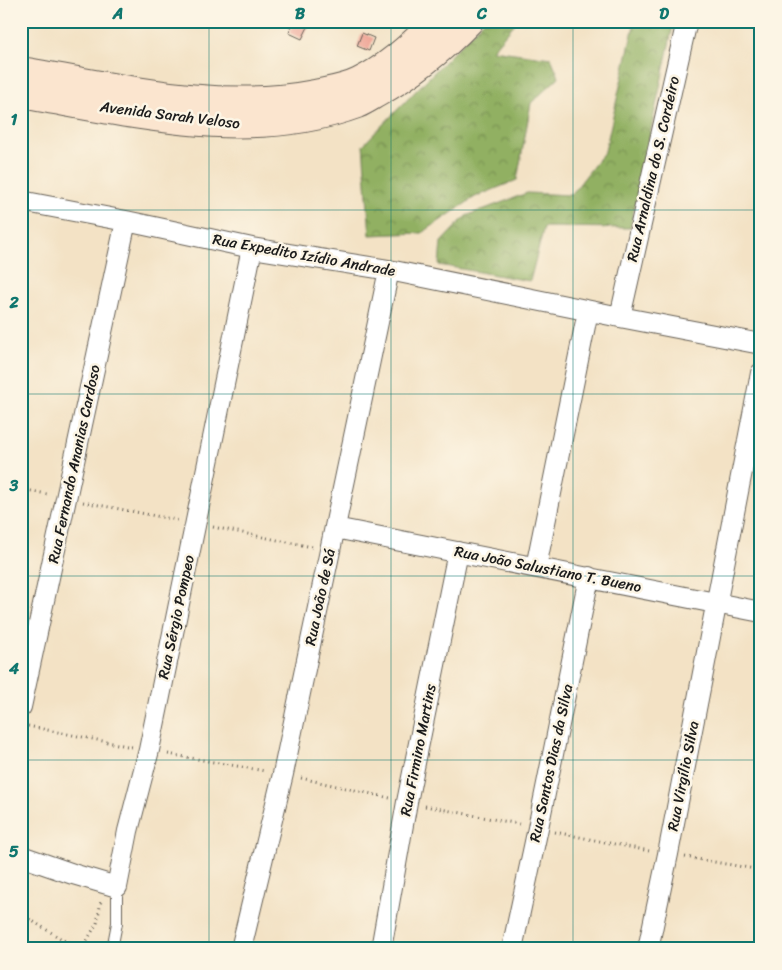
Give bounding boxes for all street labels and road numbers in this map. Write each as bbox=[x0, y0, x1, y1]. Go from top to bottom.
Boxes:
street label: Rua Arnaldina do S. Cordeiro bbox=[619, 73, 687, 264]
street label: Avenida Sarah Veloso bbox=[97, 93, 242, 137]
street label: Rua Expedito Izídio Andrade bbox=[211, 226, 397, 284]
street label: Rua Fernando Ananias Cardoso bbox=[40, 362, 108, 566]
street label: Rua João Salustiano T. Bueno bbox=[452, 538, 644, 600]
street label: Rua João de Sá bbox=[297, 546, 343, 648]
street label: Rua Sérgio Pompeo bbox=[150, 552, 202, 681]
street label: Rua Santos Dias da Silva bbox=[522, 681, 581, 844]
street label: Rua Firmino Martins bbox=[392, 682, 444, 818]
street label: Rua Virgílio Silva bbox=[660, 718, 707, 833]

